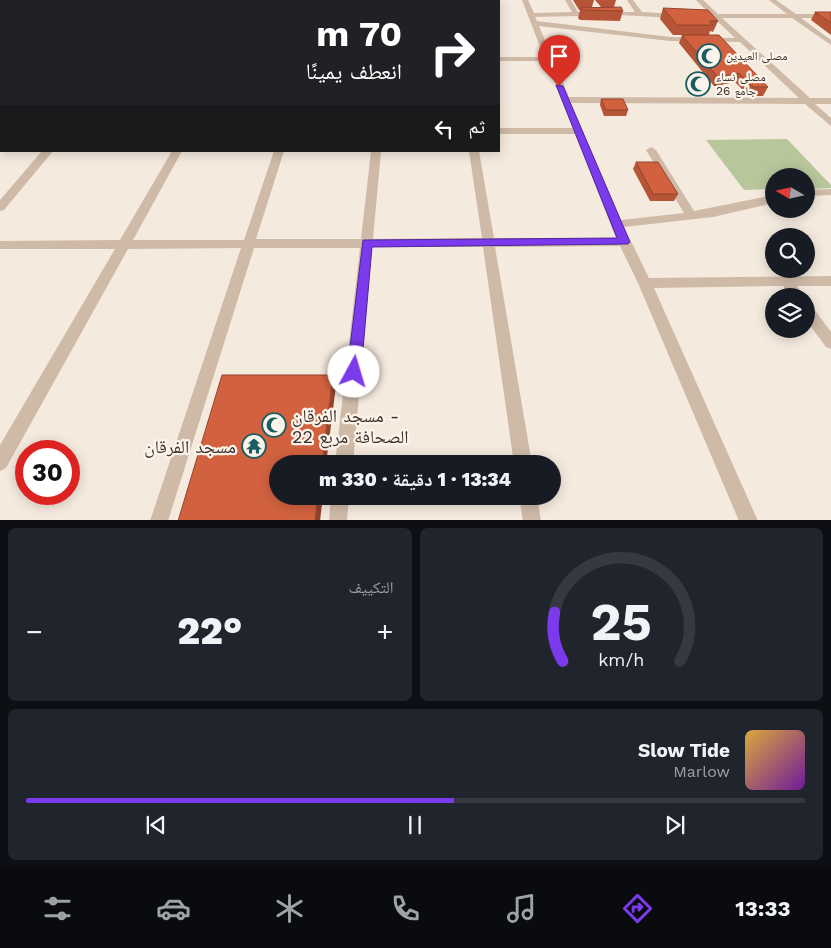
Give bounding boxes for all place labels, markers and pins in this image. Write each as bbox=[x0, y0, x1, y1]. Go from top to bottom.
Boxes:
pin bbox=[538, 35, 580, 86]
mosque icon: مصلى العيدين bbox=[696, 43, 722, 69]
place label: مصلى العيدين bbox=[726, 49, 788, 63]
place label: مصلى نساء جامع 26 bbox=[716, 70, 766, 98]
mosque icon: مصلى نساء جامع 26 bbox=[685, 71, 711, 97]
place label: مسجد الفرقان - الصحافة مربع 22 bbox=[292, 405, 409, 449]
mosque icon: مسجد الفرقان - الصحافة مربع 22 bbox=[261, 412, 287, 438]
temple icon: مسجد الفرقان bbox=[241, 433, 267, 459]
place label: مسجد الفرقان bbox=[144, 436, 236, 458]

